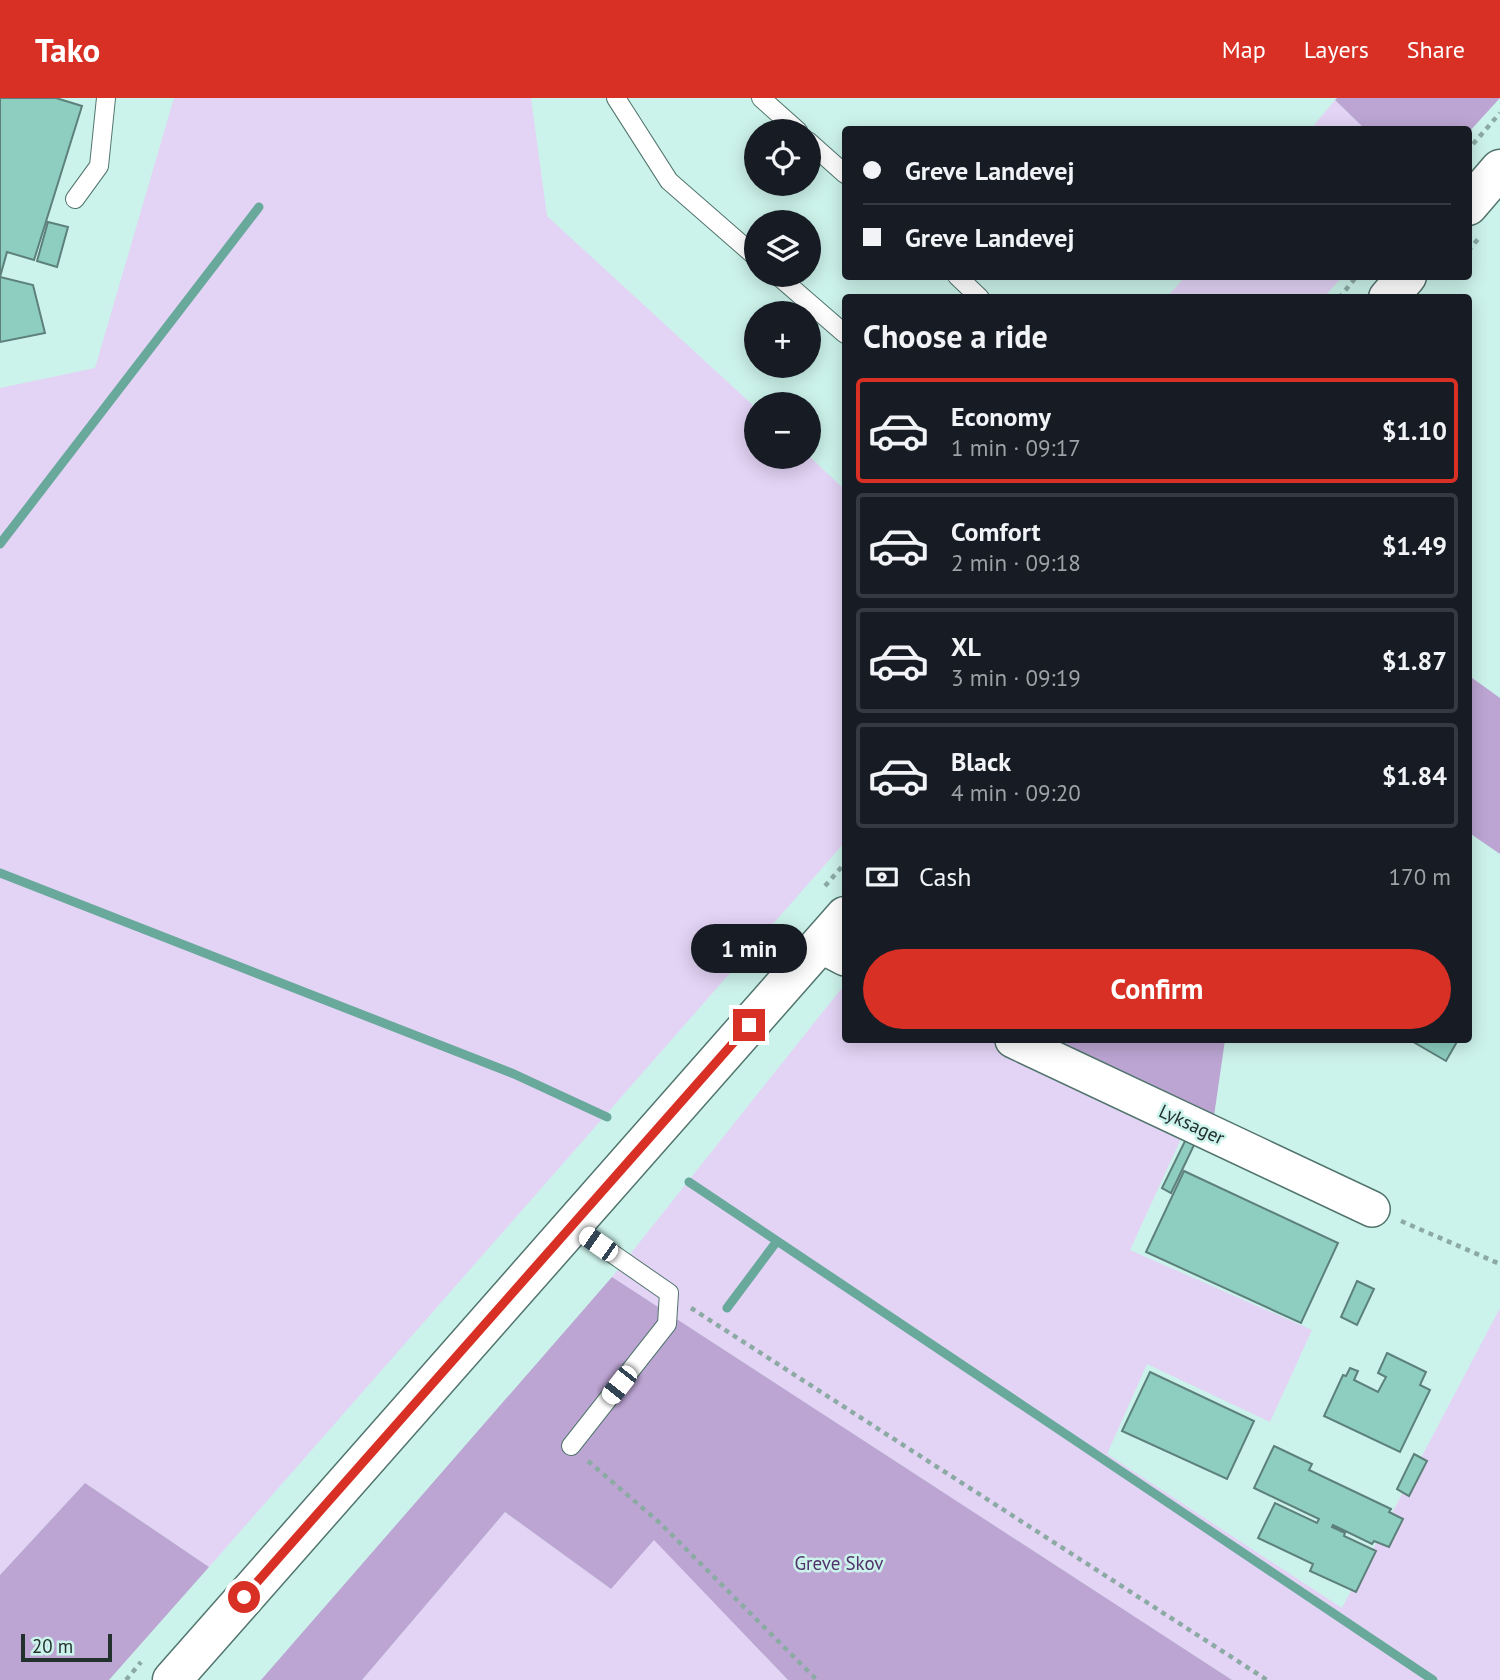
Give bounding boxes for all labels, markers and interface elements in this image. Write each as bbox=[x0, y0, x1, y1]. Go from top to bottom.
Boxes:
text: Tako bbox=[35, 28, 100, 71]
text: Map bbox=[1222, 34, 1266, 65]
text: Layers bbox=[1304, 34, 1369, 65]
text: Share bbox=[1407, 34, 1465, 65]
map controls bbox=[744, 119, 821, 469]
button: locate bbox=[744, 119, 821, 196]
text: Greve Landevej bbox=[905, 154, 1075, 187]
button: layers bbox=[744, 210, 821, 287]
text: Greve Landevej bbox=[905, 221, 1075, 254]
button: + bbox=[744, 301, 821, 378]
text: Choose a ride bbox=[863, 315, 1048, 357]
button: − bbox=[744, 392, 821, 469]
icon: car bbox=[867, 399, 930, 462]
text: Economy bbox=[951, 400, 1051, 433]
text: $1.10 bbox=[1382, 414, 1447, 447]
text: 1 min · 09:17 bbox=[951, 433, 1081, 462]
icon: car bbox=[867, 514, 930, 577]
text: Comfort bbox=[951, 515, 1041, 548]
text: $1.49 bbox=[1382, 529, 1447, 562]
text: 2 min · 09:18 bbox=[951, 548, 1081, 577]
icon: car bbox=[867, 629, 930, 692]
text: XL bbox=[951, 630, 981, 663]
text: $1.87 bbox=[1382, 644, 1447, 677]
text: 3 min · 09:19 bbox=[951, 663, 1081, 692]
icon: car bbox=[867, 744, 930, 807]
text: Black bbox=[951, 745, 1011, 778]
text: $1.84 bbox=[1382, 759, 1447, 792]
text: 4 min · 09:20 bbox=[951, 778, 1081, 807]
icon: cash bbox=[863, 858, 901, 896]
text: Cash bbox=[919, 860, 971, 893]
text: 170 m bbox=[1389, 862, 1451, 891]
callout: 1 min bbox=[691, 923, 807, 972]
text: 1 min bbox=[721, 934, 777, 963]
button: Confirm bbox=[863, 949, 1451, 1029]
route end bbox=[733, 1009, 765, 1041]
street label: Lyksager bbox=[1155, 1098, 1229, 1150]
car bbox=[575, 1223, 622, 1265]
car bbox=[598, 1362, 641, 1408]
park label: Greve Skov bbox=[794, 1551, 884, 1575]
route start bbox=[228, 1581, 260, 1613]
scale bar bbox=[21, 1631, 112, 1663]
text: 20 m bbox=[32, 1634, 73, 1658]

